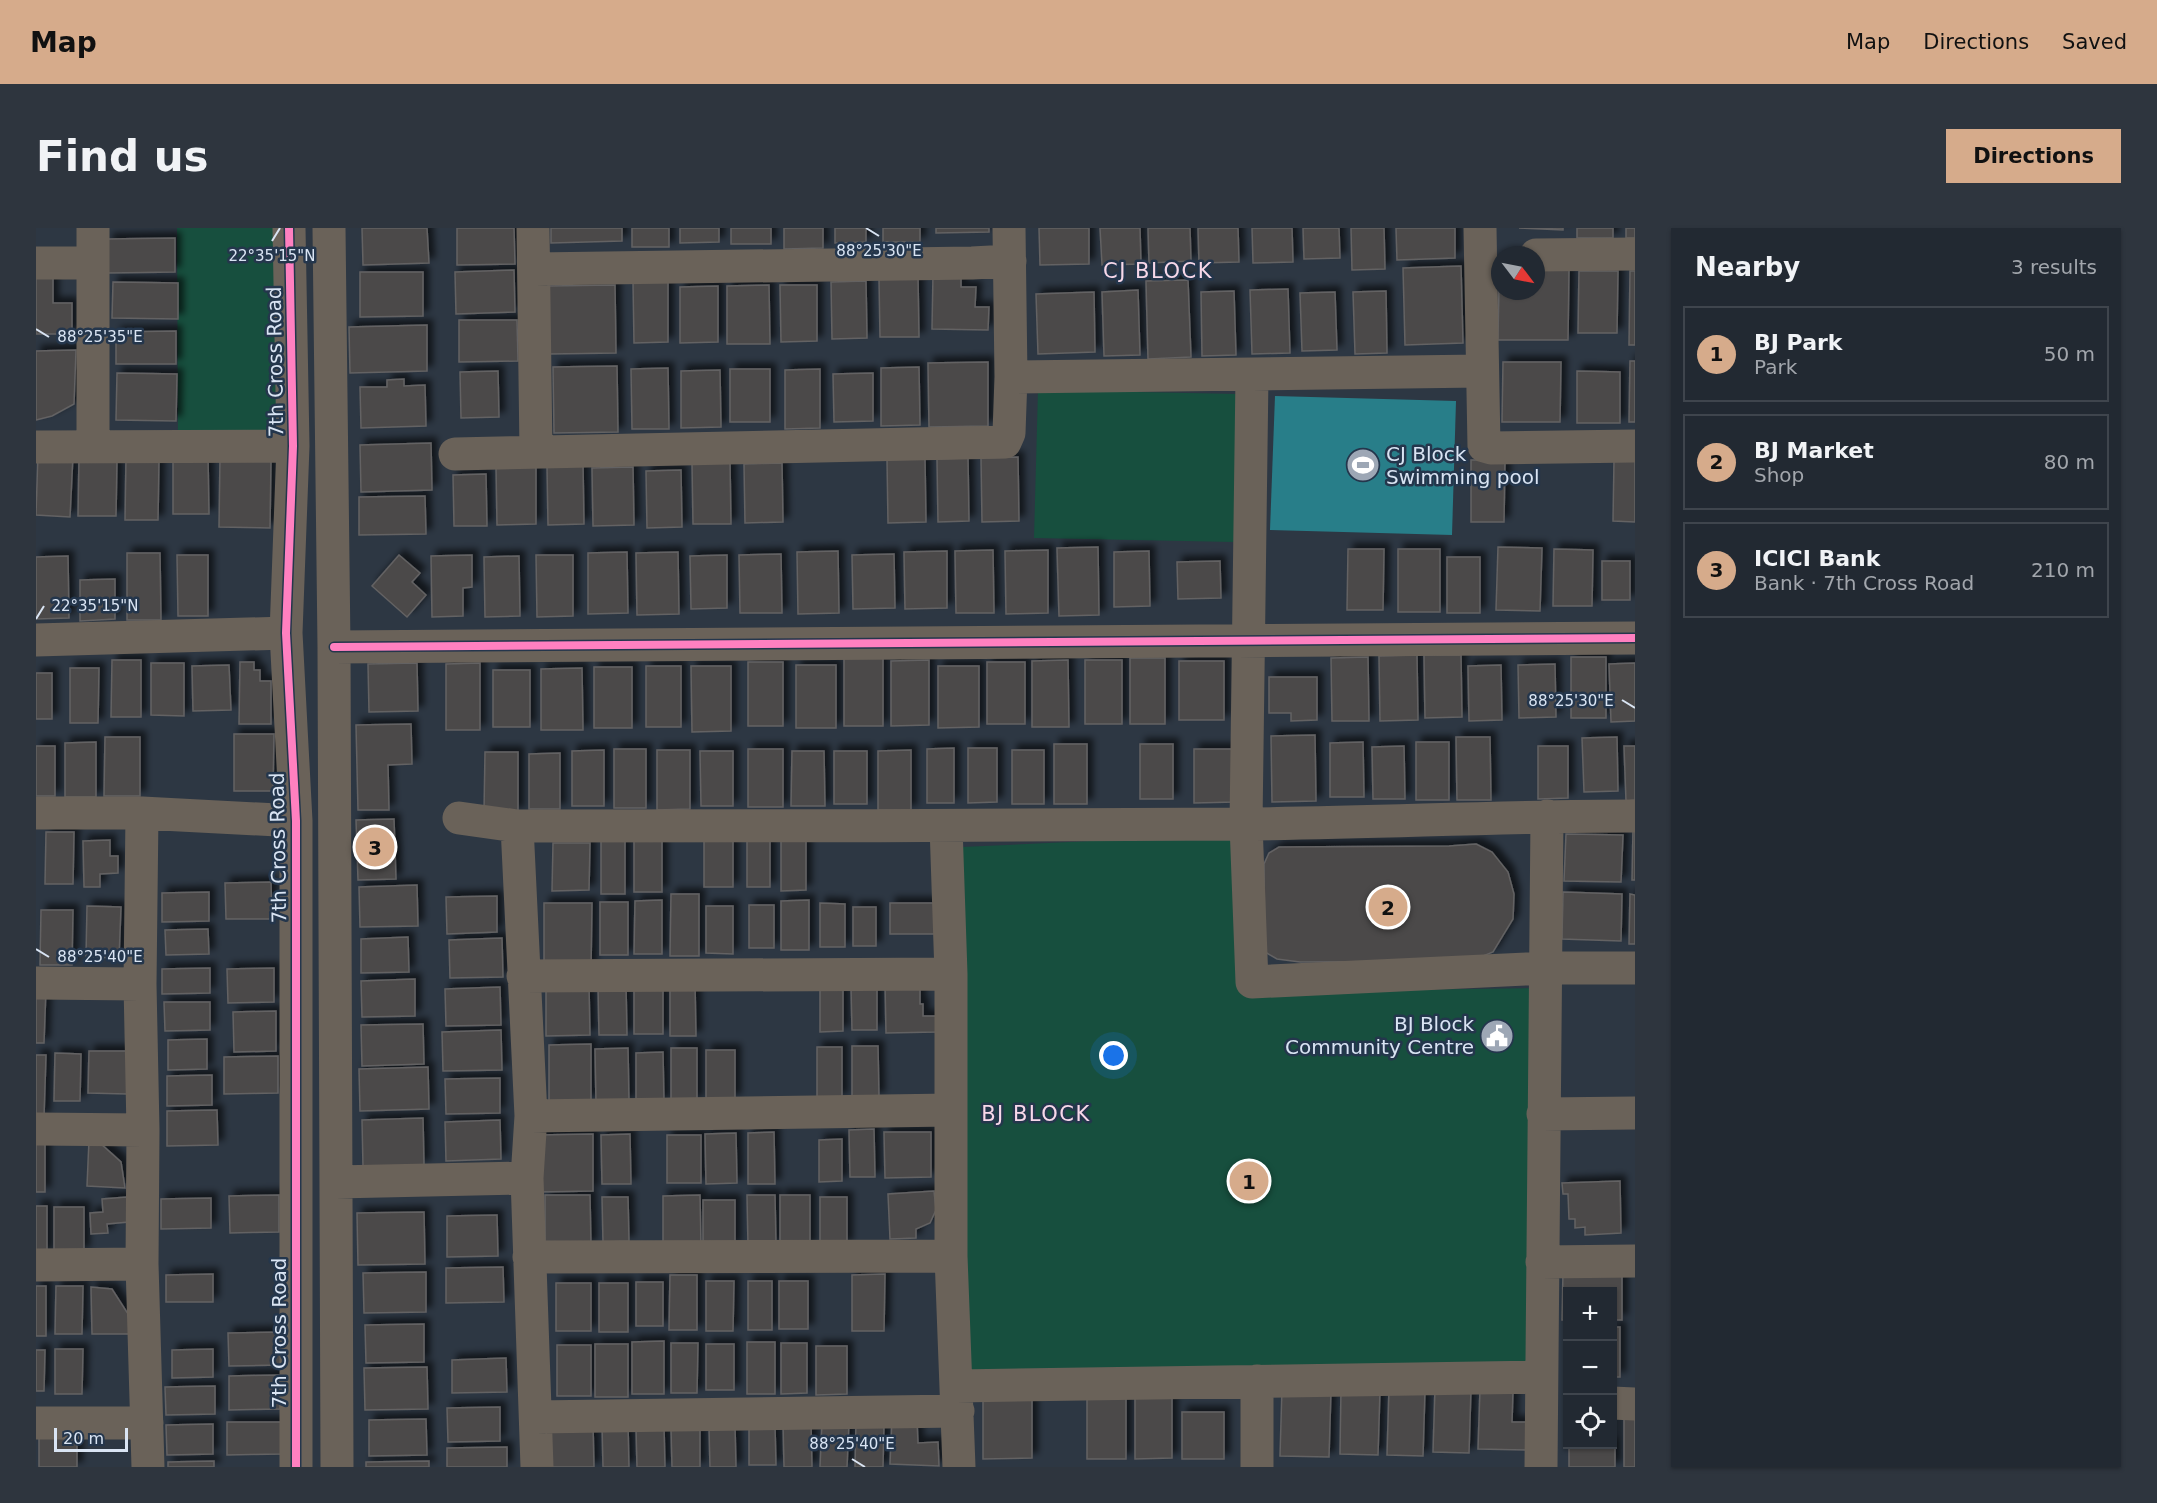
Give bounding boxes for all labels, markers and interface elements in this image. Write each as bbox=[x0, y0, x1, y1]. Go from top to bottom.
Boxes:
text: Map bbox=[30, 26, 97, 59]
text: Map bbox=[1846, 30, 1890, 54]
text: Directions bbox=[1923, 30, 2029, 54]
text: Saved bbox=[2062, 30, 2127, 54]
button: Directions bbox=[1946, 129, 2121, 183]
text: Find us bbox=[36, 132, 209, 181]
text: 88°25'30"E bbox=[836, 242, 922, 260]
north arrow bbox=[1491, 246, 1545, 300]
text: 22°35'15"N bbox=[228, 247, 316, 265]
text: Nearby bbox=[1695, 252, 1800, 282]
text: 3 results bbox=[2011, 255, 2097, 279]
district label: CJ BLOCK bbox=[1103, 259, 1213, 283]
street label: 7th Cross Road bbox=[262, 286, 288, 438]
text: 88°25'35"E bbox=[57, 328, 143, 346]
text: BJ Park bbox=[1754, 330, 1842, 355]
text: 1 bbox=[1710, 342, 1723, 366]
text: 50 m bbox=[2044, 342, 2095, 366]
text: Park bbox=[1754, 355, 1797, 379]
text: BJ Market bbox=[1754, 438, 1874, 463]
place label: CJ Block Swimming pool bbox=[1386, 442, 1540, 489]
sports icon: CJ Block Swimming pool bbox=[1345, 447, 1381, 483]
text: 2 bbox=[1710, 450, 1723, 474]
text: 80 m bbox=[2044, 450, 2095, 474]
text: Shop bbox=[1754, 463, 1804, 487]
text: ICICI Bank bbox=[1754, 546, 1880, 571]
text: 3 bbox=[1710, 558, 1723, 582]
text: 210 m bbox=[2031, 558, 2095, 582]
text: Bank · 7th Cross Road bbox=[1754, 571, 1974, 595]
text: 22°35'15"N bbox=[51, 597, 139, 615]
text: 88°25'30"E bbox=[1528, 692, 1614, 710]
street label: 7th Cross Road bbox=[265, 772, 291, 924]
pin: 3 bbox=[356, 824, 394, 870]
pin: 2 bbox=[1368, 884, 1408, 930]
text: 88°25'40"E bbox=[57, 948, 143, 966]
place label: BJ Block Community Centre bbox=[1285, 1012, 1474, 1059]
public building icon: BJ Block Community Centre bbox=[1479, 1018, 1515, 1054]
your location bbox=[1099, 1041, 1128, 1070]
district label: BJ BLOCK bbox=[981, 1102, 1091, 1126]
pin: 1 bbox=[1230, 1158, 1268, 1204]
street label: 7th Cross Road bbox=[267, 1258, 291, 1408]
map controls bbox=[1563, 1287, 1617, 1449]
button: + bbox=[1563, 1287, 1617, 1341]
button: − bbox=[1563, 1341, 1617, 1395]
button: locate bbox=[1563, 1395, 1617, 1449]
scale bar bbox=[54, 1425, 128, 1452]
text: 20 m bbox=[63, 1429, 104, 1448]
text: 88°25'40"E bbox=[809, 1435, 895, 1453]

